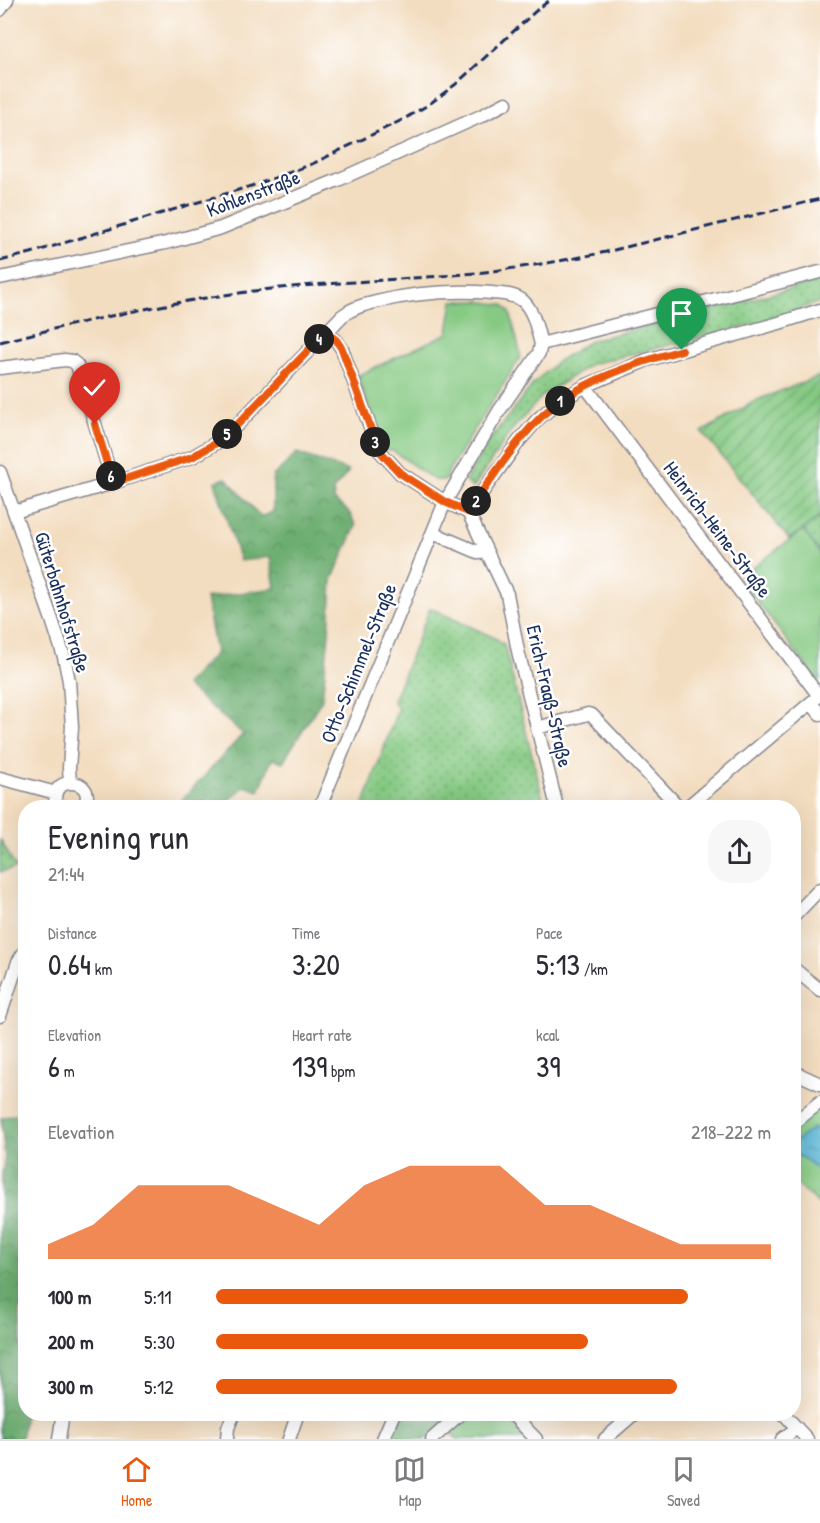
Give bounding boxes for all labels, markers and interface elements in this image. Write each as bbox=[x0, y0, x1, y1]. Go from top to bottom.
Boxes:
street label: Kohlenstraße bbox=[202, 163, 304, 223]
pin bbox=[656, 288, 707, 350]
icon: arrive bbox=[665, 297, 698, 330]
pin: 4 bbox=[304, 324, 334, 354]
text: 4 bbox=[316, 328, 322, 350]
pin bbox=[69, 362, 120, 424]
icon: check bbox=[78, 371, 111, 404]
pin: 1 bbox=[545, 386, 575, 416]
text: 1 bbox=[557, 390, 563, 412]
pin: 5 bbox=[212, 419, 242, 449]
text: 5 bbox=[224, 423, 230, 445]
pin: 3 bbox=[360, 427, 390, 457]
text: 3 bbox=[371, 431, 379, 453]
street label: Heinrich-Heine-Straße bbox=[658, 455, 778, 603]
pin: 6 bbox=[96, 461, 126, 491]
text: 6 bbox=[108, 465, 114, 487]
pin: 2 bbox=[461, 486, 491, 516]
text: 2 bbox=[472, 490, 480, 512]
street label: Güterbahnhofstraße bbox=[29, 528, 97, 676]
street label: Otto-Schimmel-Straße bbox=[314, 579, 402, 747]
street label: Erich-Fraaß-Straße bbox=[521, 622, 579, 770]
text: Evening run bbox=[48, 815, 189, 859]
button: share bbox=[708, 820, 771, 883]
text: 21:44 bbox=[48, 860, 84, 887]
text: Distance bbox=[48, 922, 97, 944]
text: Time bbox=[292, 922, 320, 944]
text: Pace bbox=[536, 922, 563, 944]
text: 0.64 bbox=[48, 944, 91, 984]
text: 3:20 bbox=[292, 944, 340, 984]
text: 5:13 bbox=[536, 944, 580, 984]
text: km bbox=[91, 958, 112, 980]
text: /km bbox=[580, 958, 608, 980]
text: Elevation bbox=[48, 1024, 101, 1046]
text: Heart rate bbox=[292, 1024, 352, 1046]
text: kcal bbox=[536, 1024, 559, 1046]
text: 6 bbox=[48, 1046, 60, 1086]
text: 139 bbox=[292, 1046, 327, 1086]
text: 39 bbox=[536, 1046, 560, 1086]
text: m bbox=[60, 1060, 75, 1082]
text: bpm bbox=[327, 1060, 355, 1082]
text: Elevation bbox=[48, 1118, 114, 1145]
text: 218–222 m bbox=[691, 1118, 771, 1145]
text: 100 m bbox=[48, 1283, 91, 1310]
text: 5:11 bbox=[144, 1283, 172, 1310]
text: 200 m bbox=[48, 1328, 93, 1355]
text: 5:30 bbox=[144, 1328, 175, 1355]
text: 300 m bbox=[48, 1373, 93, 1400]
text: 5:12 bbox=[144, 1373, 174, 1400]
tab: Home bbox=[120, 1453, 153, 1511]
tab: Map bbox=[393, 1453, 426, 1511]
tab: Saved bbox=[667, 1453, 700, 1511]

